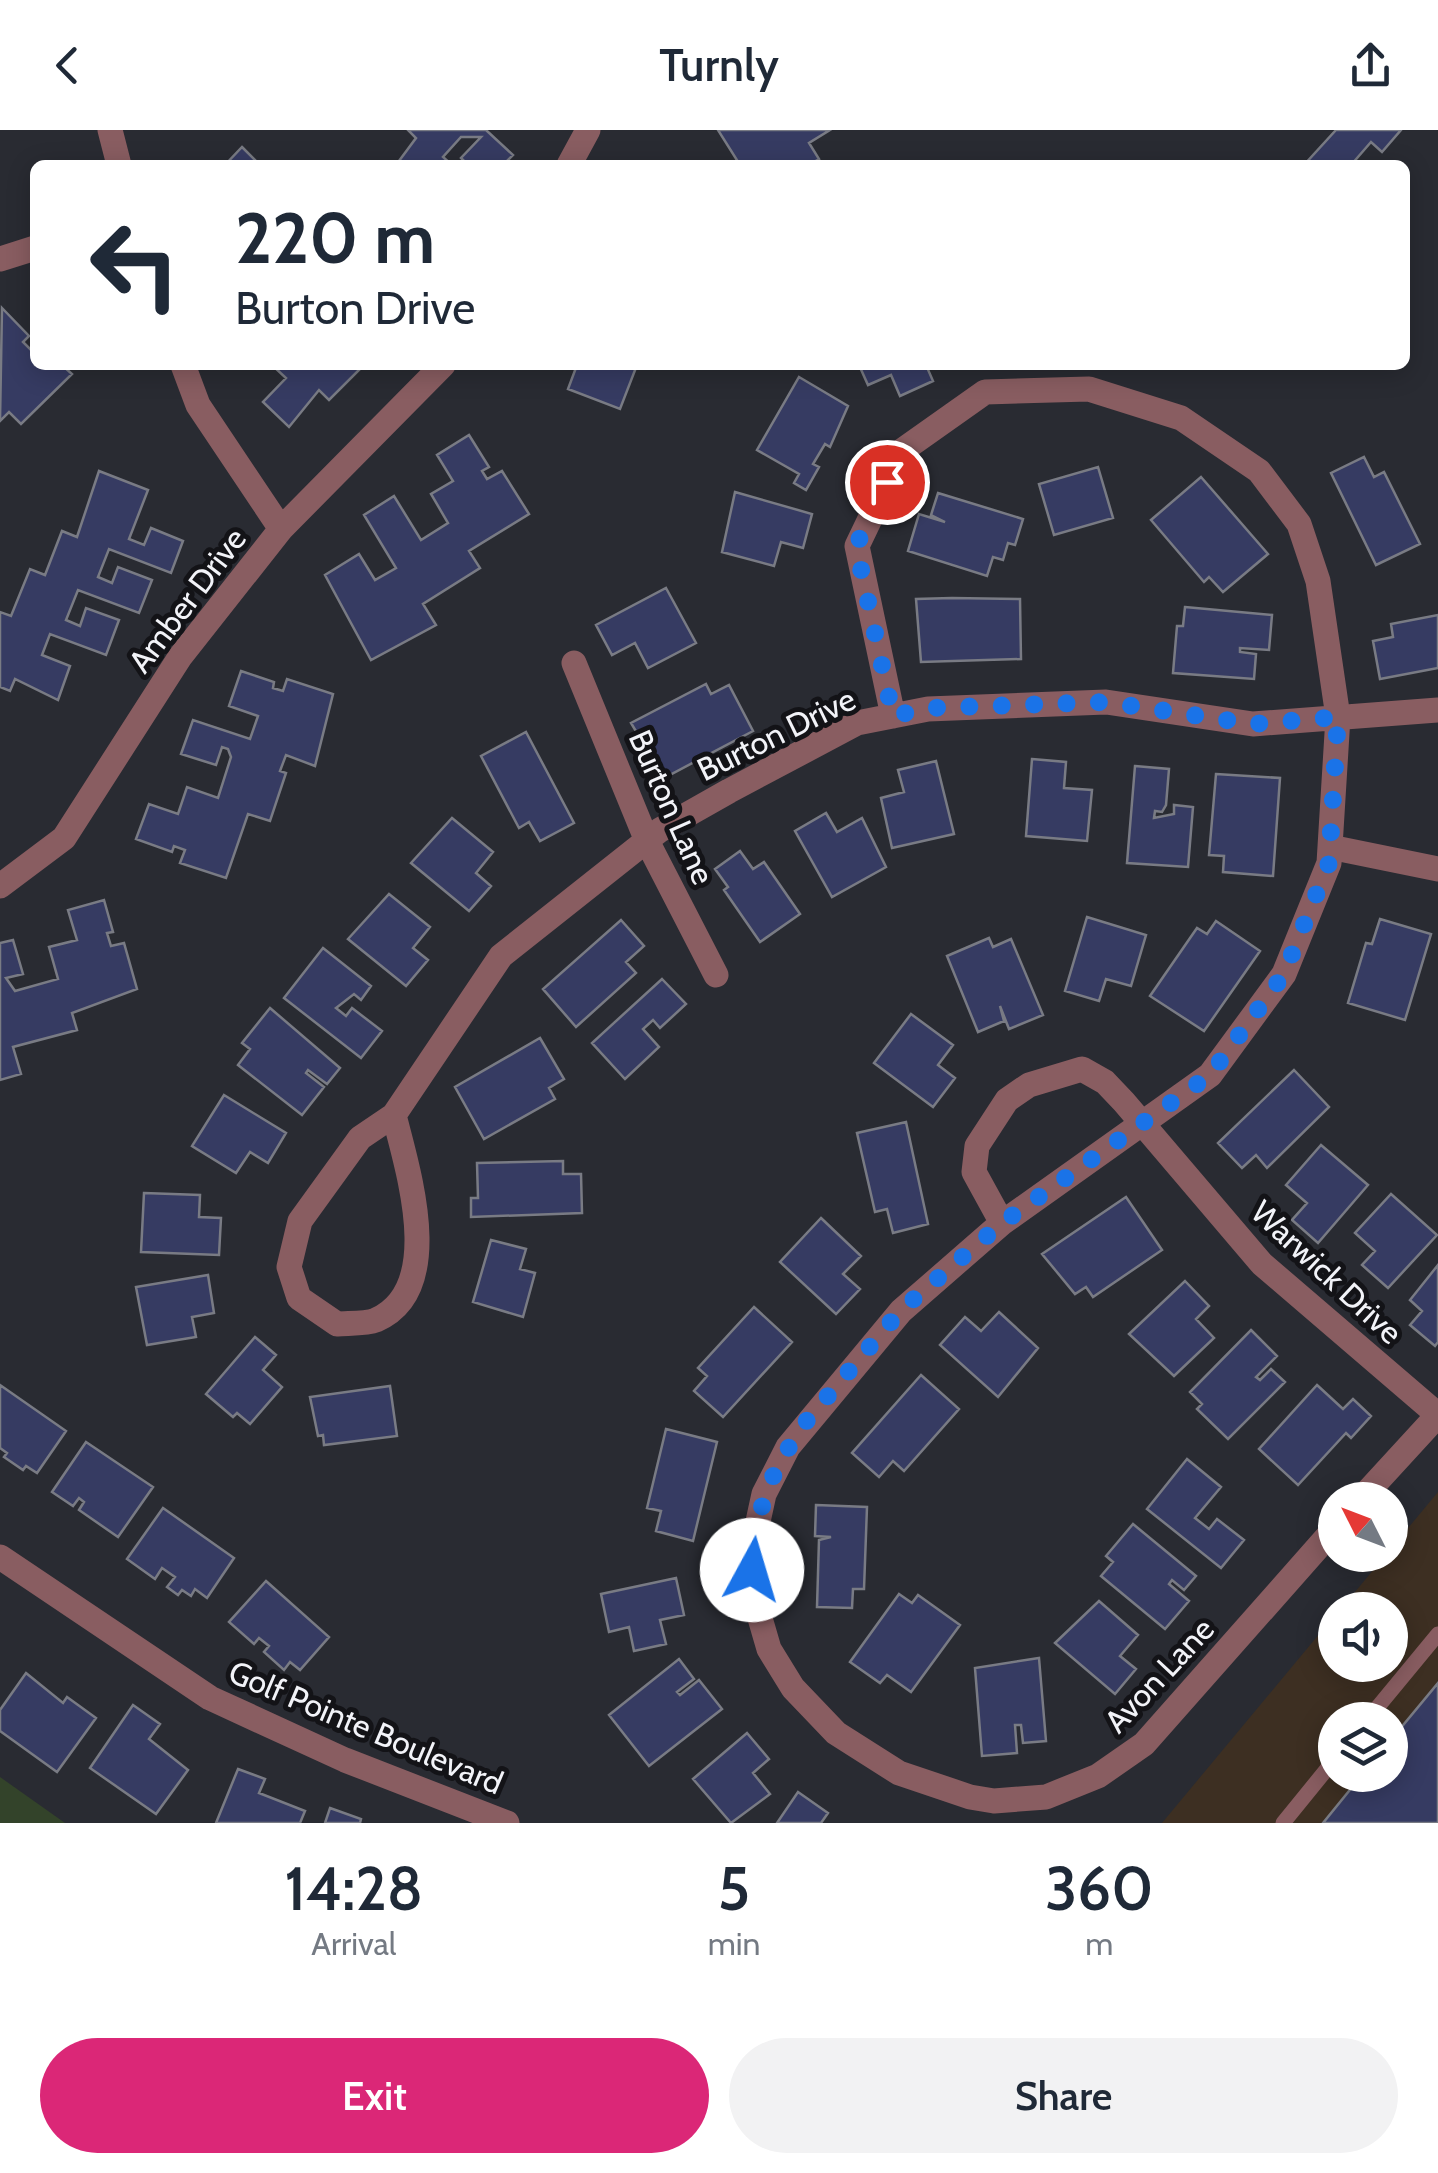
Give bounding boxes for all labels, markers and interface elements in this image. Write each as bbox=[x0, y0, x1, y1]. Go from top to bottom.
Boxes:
icon: back bbox=[40, 38, 95, 93]
text: Turnly bbox=[659, 38, 779, 92]
icon: share bbox=[1343, 38, 1398, 93]
text: 220 m bbox=[235, 195, 435, 281]
icon: left bbox=[70, 200, 200, 330]
text: Burton Drive bbox=[235, 281, 475, 335]
pin bbox=[845, 440, 930, 525]
icon: arrive bbox=[860, 455, 915, 510]
street label: Amber Drive bbox=[120, 520, 254, 680]
street label: Burton Drive bbox=[691, 679, 861, 789]
street label: Burton Lane bbox=[621, 724, 723, 890]
street label: Warwick Drive bbox=[1243, 1192, 1411, 1352]
north arrow bbox=[1318, 1482, 1408, 1572]
map controls bbox=[1318, 1482, 1408, 1792]
position arrow bbox=[700, 1518, 804, 1622]
button: sound bbox=[1318, 1592, 1408, 1682]
street label: Avon Lane bbox=[1096, 1610, 1222, 1740]
street label: Golf Pointe Boulevard bbox=[223, 1652, 509, 1802]
button: layers bbox=[1318, 1702, 1408, 1792]
text: 14:28 bbox=[285, 1852, 423, 1925]
text: 5 bbox=[718, 1852, 750, 1925]
text: 360 bbox=[1045, 1852, 1153, 1925]
text: Arrival bbox=[311, 1924, 396, 1963]
text: min bbox=[708, 1924, 760, 1963]
text: m bbox=[1085, 1924, 1113, 1963]
button: Exit bbox=[40, 2038, 709, 2153]
button: Share bbox=[729, 2038, 1398, 2153]

